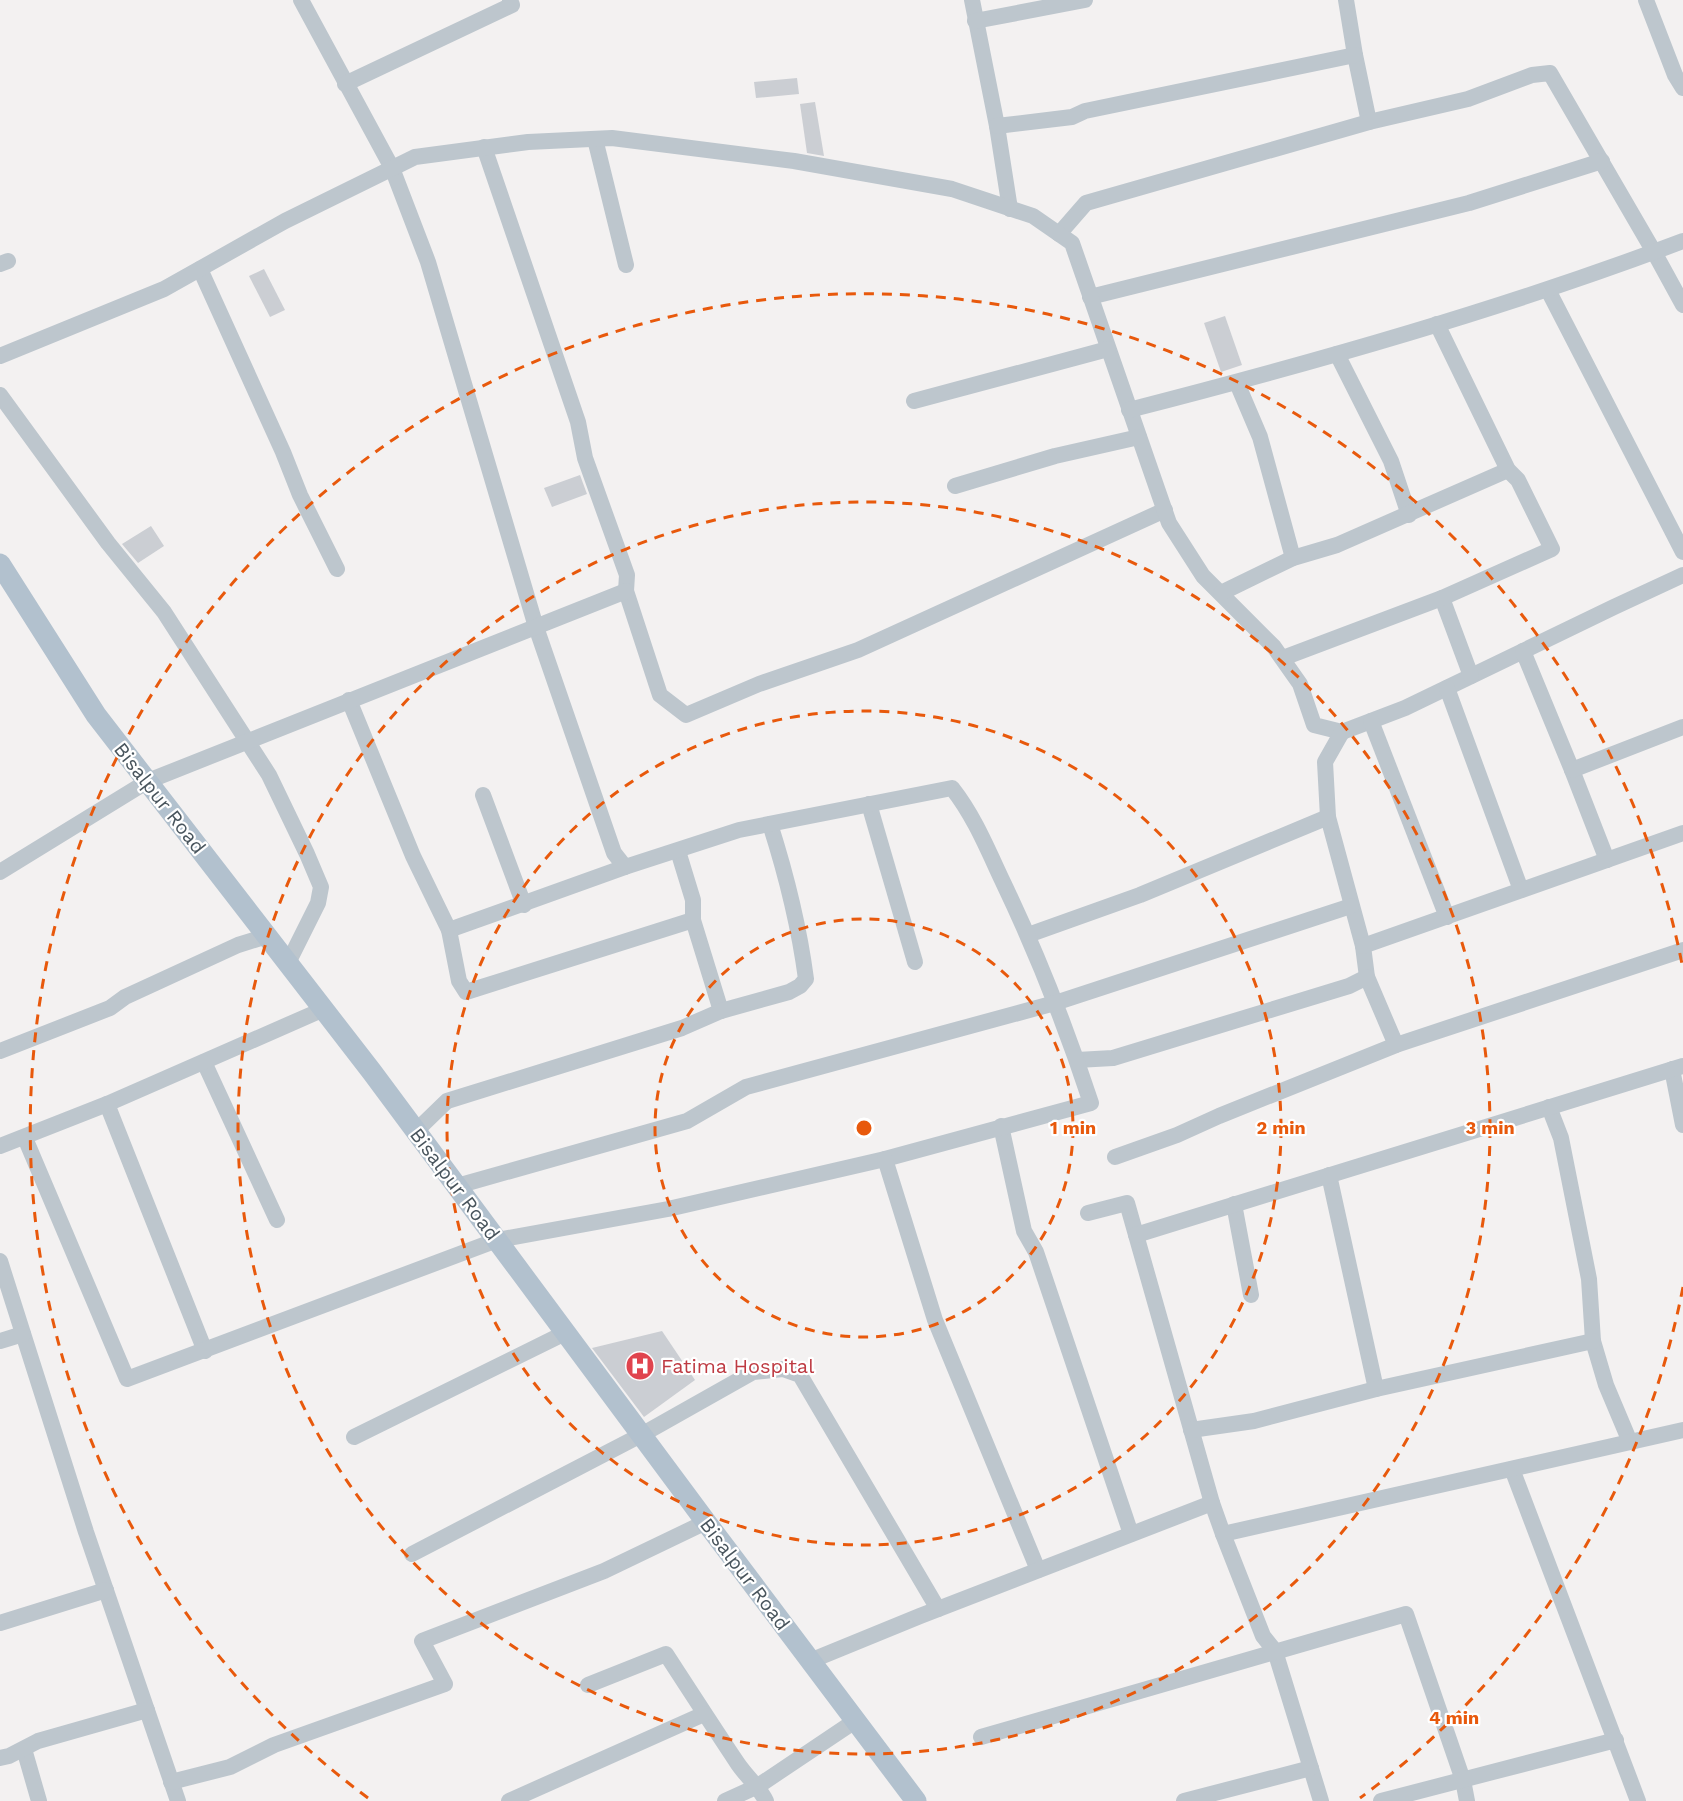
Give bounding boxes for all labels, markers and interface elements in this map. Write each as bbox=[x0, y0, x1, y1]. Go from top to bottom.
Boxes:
street label: Bisalpur Road bbox=[109, 738, 211, 858]
text: 1 min bbox=[1050, 1117, 1096, 1138]
text: 2 min bbox=[1256, 1117, 1306, 1138]
text: 3 min bbox=[1465, 1117, 1515, 1138]
centre of rings bbox=[854, 1118, 874, 1138]
street label: Bisalpur Road bbox=[405, 1123, 505, 1245]
hospital icon: Fatima Hospital bbox=[624, 1350, 656, 1382]
place label: Fatima Hospital bbox=[661, 1354, 814, 1378]
street label: Bisalpur Road bbox=[695, 1513, 795, 1635]
text: 4 min bbox=[1429, 1707, 1479, 1728]

